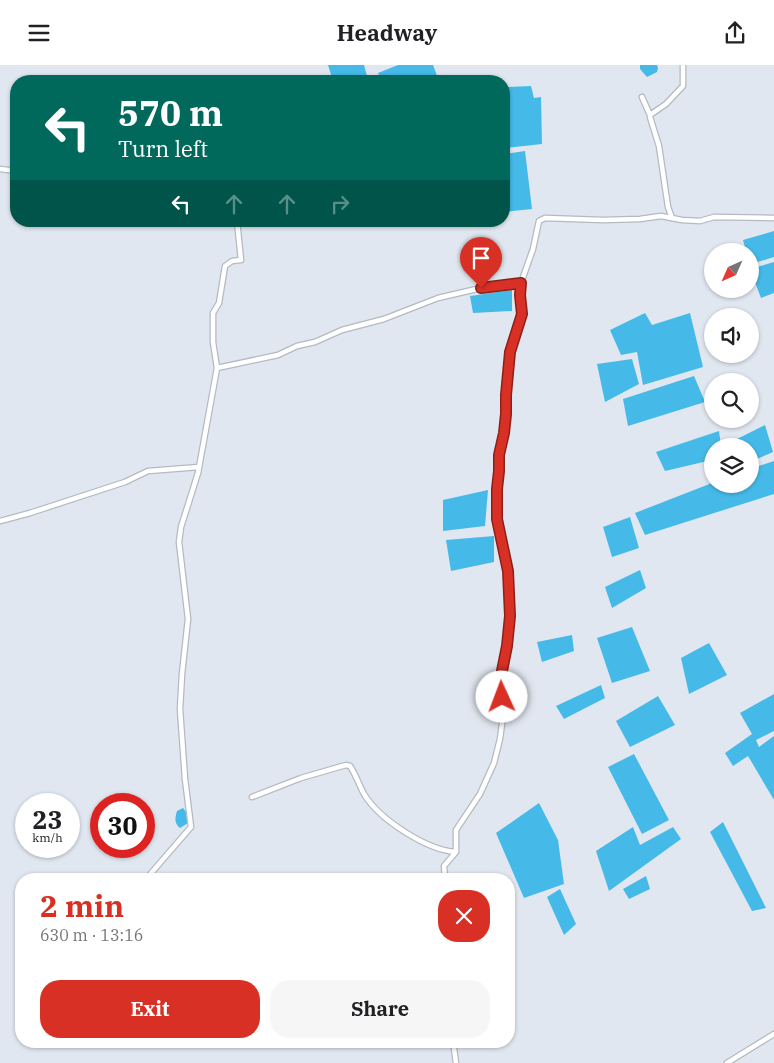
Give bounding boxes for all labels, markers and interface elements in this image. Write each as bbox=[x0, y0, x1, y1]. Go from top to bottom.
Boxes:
text: Headway bbox=[337, 18, 437, 47]
icon: menu bbox=[25, 19, 53, 47]
icon: share bbox=[721, 19, 749, 47]
text: 570 m bbox=[118, 90, 223, 136]
icon: left bbox=[35, 95, 100, 160]
text: Turn left bbox=[118, 134, 208, 163]
icon: left bbox=[167, 190, 195, 218]
icon: ahead bbox=[220, 190, 248, 218]
icon: ahead bbox=[273, 190, 301, 218]
icon: right bbox=[326, 190, 354, 218]
pin bbox=[460, 237, 502, 288]
north arrow bbox=[704, 243, 759, 297]
map controls bbox=[704, 243, 759, 493]
icon: arrive bbox=[467, 244, 495, 272]
button: sound bbox=[704, 308, 759, 363]
button: search bbox=[704, 373, 759, 428]
button: layers bbox=[704, 438, 759, 493]
position arrow bbox=[475, 670, 527, 722]
speed limit sign: 30 bbox=[90, 793, 155, 858]
text: 23 bbox=[32, 803, 63, 836]
text: km/h bbox=[32, 830, 63, 845]
text: 2 min bbox=[40, 886, 124, 925]
button: close bbox=[438, 890, 490, 942]
text: 630 m · 13:16 bbox=[40, 925, 143, 945]
button: Exit bbox=[40, 980, 260, 1038]
button: Share bbox=[270, 980, 490, 1038]

